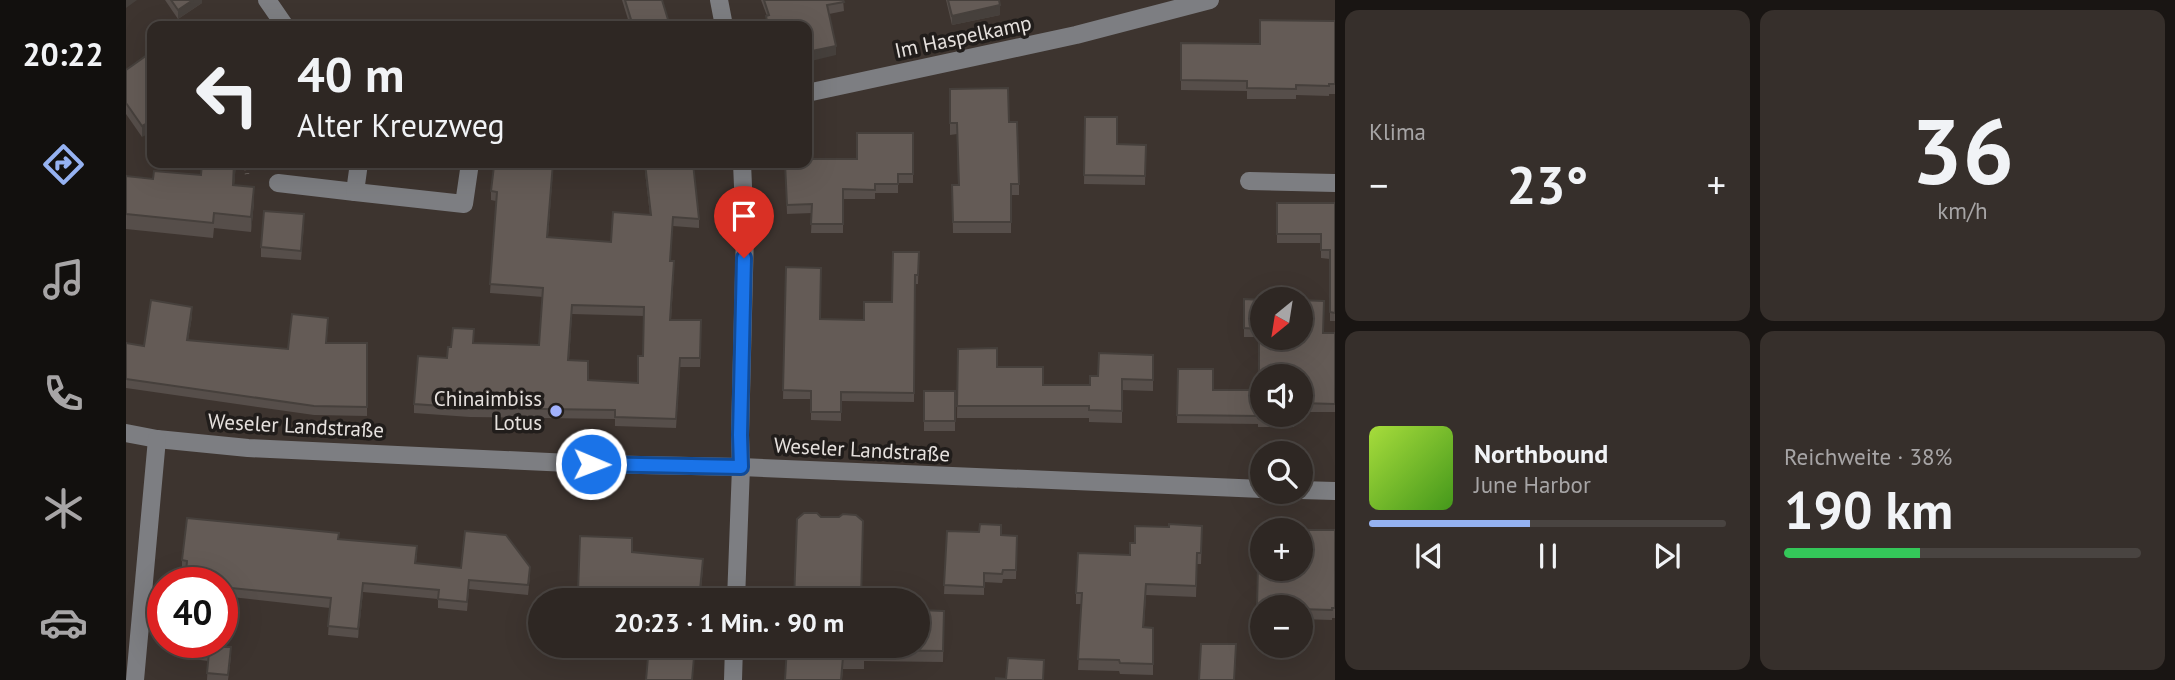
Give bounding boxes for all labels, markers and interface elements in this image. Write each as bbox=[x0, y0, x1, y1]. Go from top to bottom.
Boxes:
street label: Im Haspelkamp bbox=[892, 9, 1034, 64]
text: 20:22 bbox=[22, 33, 104, 75]
text: 40 m bbox=[297, 42, 404, 106]
icon: left bbox=[182, 49, 273, 140]
text: 36 bbox=[1911, 91, 2014, 209]
text: Alter Kreuzweg bbox=[297, 104, 505, 146]
text: Klima bbox=[1369, 117, 1426, 146]
icon: directions bbox=[39, 140, 88, 189]
text: 23° bbox=[1507, 151, 1588, 218]
text: − bbox=[1369, 160, 1388, 209]
text: + bbox=[1707, 160, 1726, 209]
pin bbox=[714, 186, 774, 258]
text: km/h bbox=[1937, 196, 1988, 225]
icon: arrive bbox=[725, 197, 763, 235]
icon: music bbox=[39, 255, 88, 304]
north arrow bbox=[1250, 287, 1312, 350]
map controls bbox=[1250, 287, 1313, 658]
button: sound bbox=[1250, 364, 1313, 427]
icon: phone bbox=[39, 369, 88, 418]
place label: Chinaimbiss Lotus bbox=[434, 385, 542, 436]
marker: Chinaimbiss Lotus bbox=[548, 403, 564, 419]
street label: Weseler Landstraße bbox=[207, 407, 385, 444]
position arrow bbox=[554, 427, 628, 501]
street label: Weseler Landstraße bbox=[773, 431, 951, 468]
text: Northbound bbox=[1474, 437, 1608, 470]
button: search bbox=[1250, 441, 1313, 504]
text: Reichweite · 38% bbox=[1784, 442, 1952, 471]
text: June Harbor bbox=[1474, 470, 1591, 499]
text: 190 km bbox=[1784, 476, 1953, 543]
icon: climate bbox=[39, 484, 88, 533]
button: + bbox=[1250, 518, 1313, 581]
icon: previous bbox=[1410, 537, 1448, 575]
icon: pause bbox=[1529, 537, 1567, 575]
icon: next bbox=[1648, 537, 1686, 575]
speed limit sign: 40 bbox=[147, 567, 238, 658]
button: − bbox=[1250, 595, 1313, 658]
icon: car bbox=[39, 598, 88, 647]
text: 20:23 · 1 Min. · 90 m bbox=[614, 606, 844, 639]

